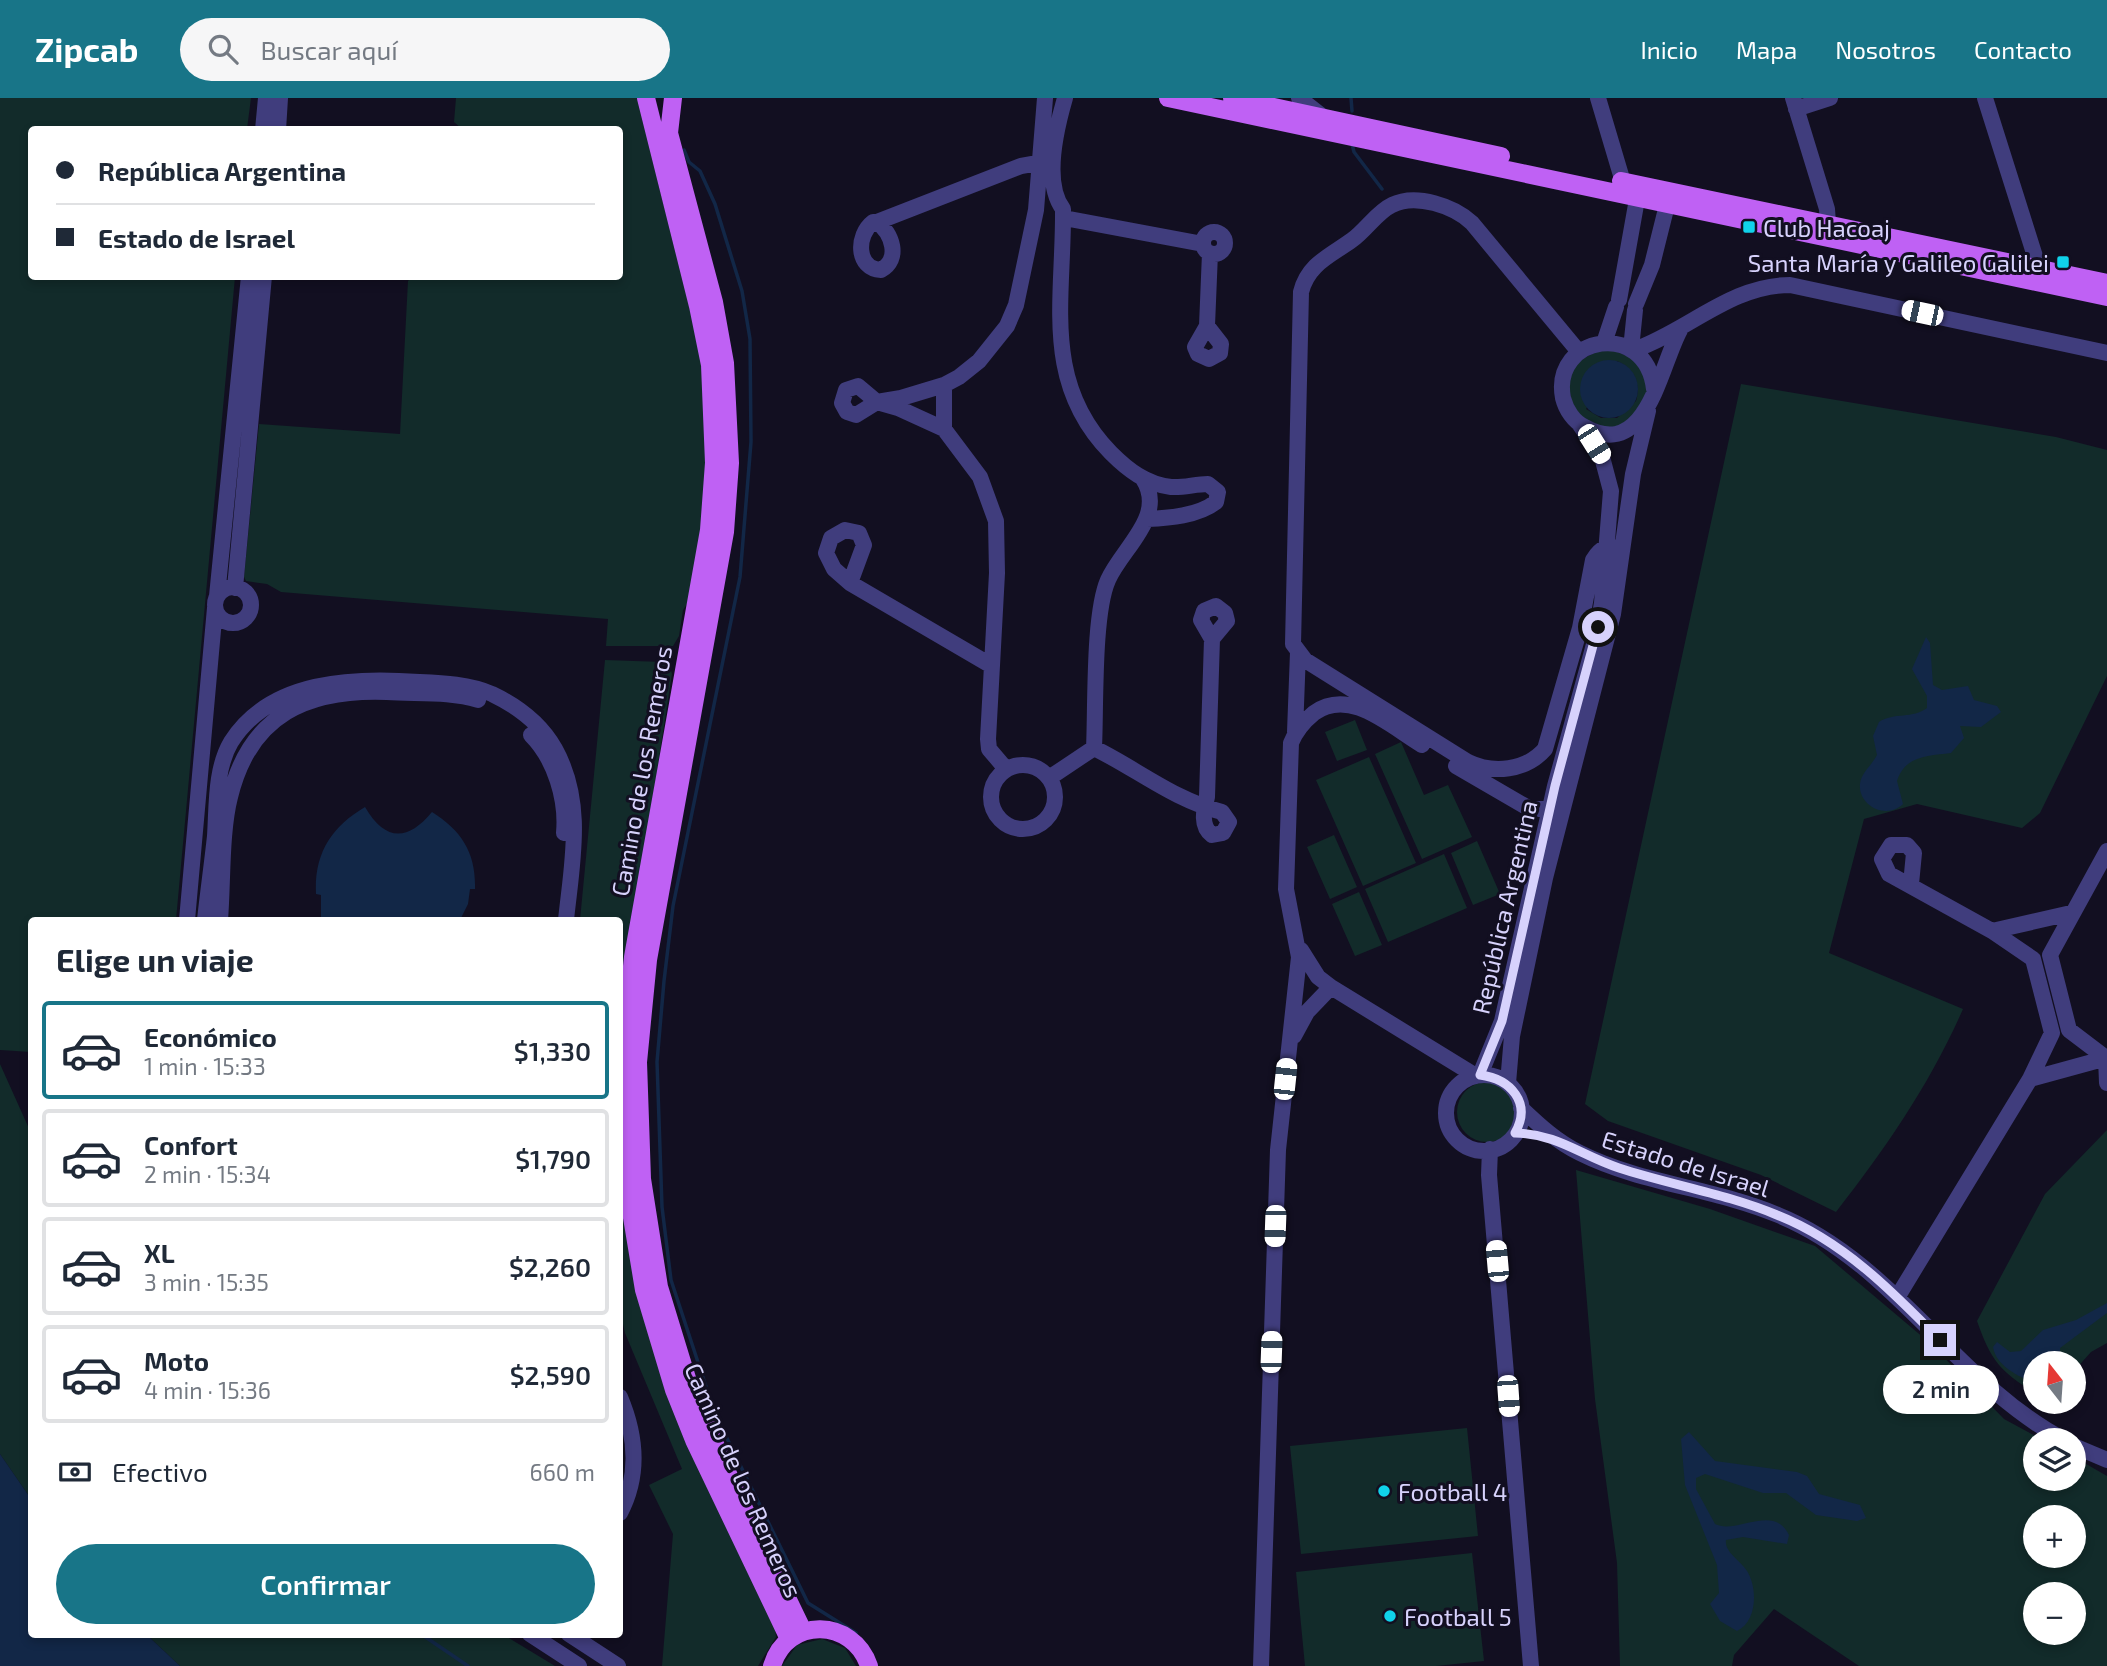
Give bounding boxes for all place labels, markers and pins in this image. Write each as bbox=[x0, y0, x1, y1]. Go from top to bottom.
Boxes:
place label: Club Hacoaj bbox=[1763, 213, 1890, 242]
marker: Club Hacoaj bbox=[1741, 219, 1757, 235]
place label: Santa María y Galileo Galilei bbox=[1748, 248, 2049, 277]
marker: Santa María y Galileo Galilei bbox=[2055, 254, 2071, 270]
place label: Football 4 bbox=[1398, 1477, 1508, 1506]
marker: Football 4 bbox=[1376, 1483, 1392, 1499]
place label: Football 5 bbox=[1404, 1602, 1512, 1631]
marker: Football 5 bbox=[1382, 1608, 1398, 1624]

